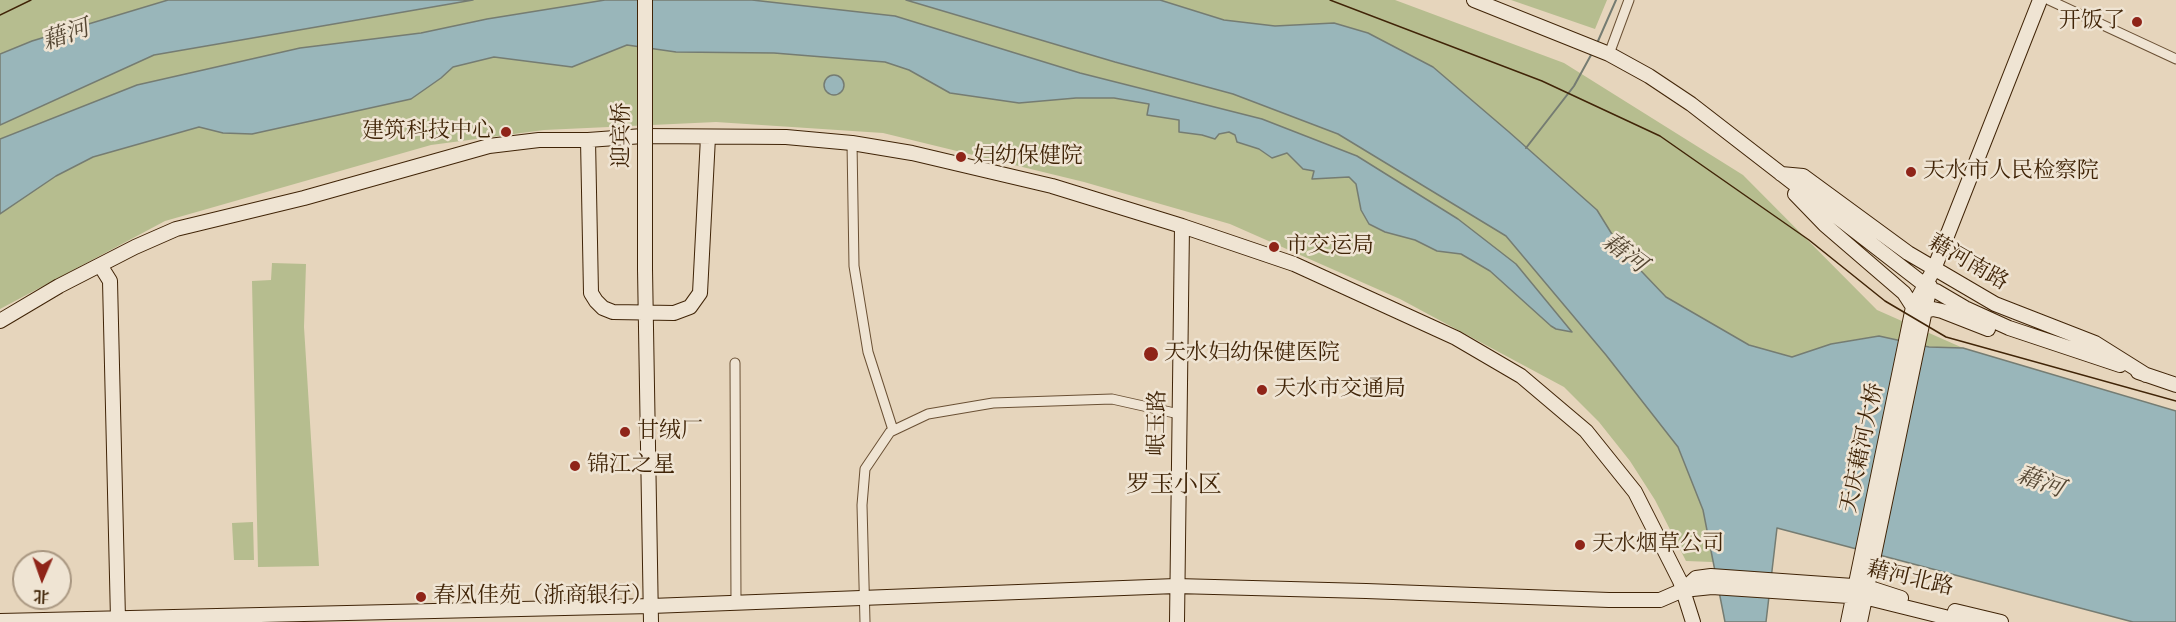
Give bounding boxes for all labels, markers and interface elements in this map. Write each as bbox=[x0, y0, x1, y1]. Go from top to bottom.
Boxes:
place label: 开饭了 bbox=[2059, 9, 2125, 35]
water label: 藉河 bbox=[39, 15, 93, 57]
marker: 开饭了 bbox=[2130, 15, 2144, 29]
street label: 迎宾桥 bbox=[610, 102, 636, 168]
place label: 建筑科技中心 bbox=[362, 119, 494, 145]
marker: 建筑科技中心 bbox=[499, 125, 513, 139]
place label: 妇幼保健院 bbox=[973, 144, 1083, 170]
marker: 妇幼保健院 bbox=[954, 150, 968, 164]
place label: 天水市人民检察院 bbox=[1923, 159, 2099, 185]
marker: 天水市人民检察院 bbox=[1904, 165, 1918, 179]
water label: 藉河 bbox=[1596, 228, 1652, 280]
street label: 藉河南路 bbox=[1923, 230, 2013, 296]
place label: 市交运局 bbox=[1286, 234, 1374, 260]
marker: 市交运局 bbox=[1267, 240, 1281, 254]
place label: 天水妇幼保健医院 bbox=[1164, 341, 1340, 367]
marker: 天水妇幼保健医院 bbox=[1142, 345, 1160, 363]
place label: 天水市交通局 bbox=[1274, 377, 1406, 403]
street label: 天庆藉河大桥 bbox=[1836, 381, 1890, 515]
marker: 天水市交通局 bbox=[1255, 383, 1269, 397]
street label: 岷玉路 bbox=[1144, 390, 1172, 456]
place label: 甘绒厂 bbox=[637, 419, 703, 445]
marker: 甘绒厂 bbox=[618, 425, 632, 439]
place label: 锦江之星 bbox=[587, 453, 675, 479]
marker: 锦江之星 bbox=[568, 459, 582, 473]
water label: 藉河 bbox=[2013, 461, 2067, 505]
district label: 罗玉小区 bbox=[1126, 472, 1222, 500]
place label: 天水烟草公司 bbox=[1592, 532, 1724, 558]
marker: 天水烟草公司 bbox=[1573, 538, 1587, 552]
north arrow bbox=[12, 550, 72, 610]
street label: 藉河北路 bbox=[1864, 556, 1956, 602]
place label: 春风佳苑（浙商银行） bbox=[433, 584, 653, 610]
text: 北 bbox=[33, 587, 50, 606]
marker: 春风佳苑（浙商银行） bbox=[414, 590, 428, 604]

